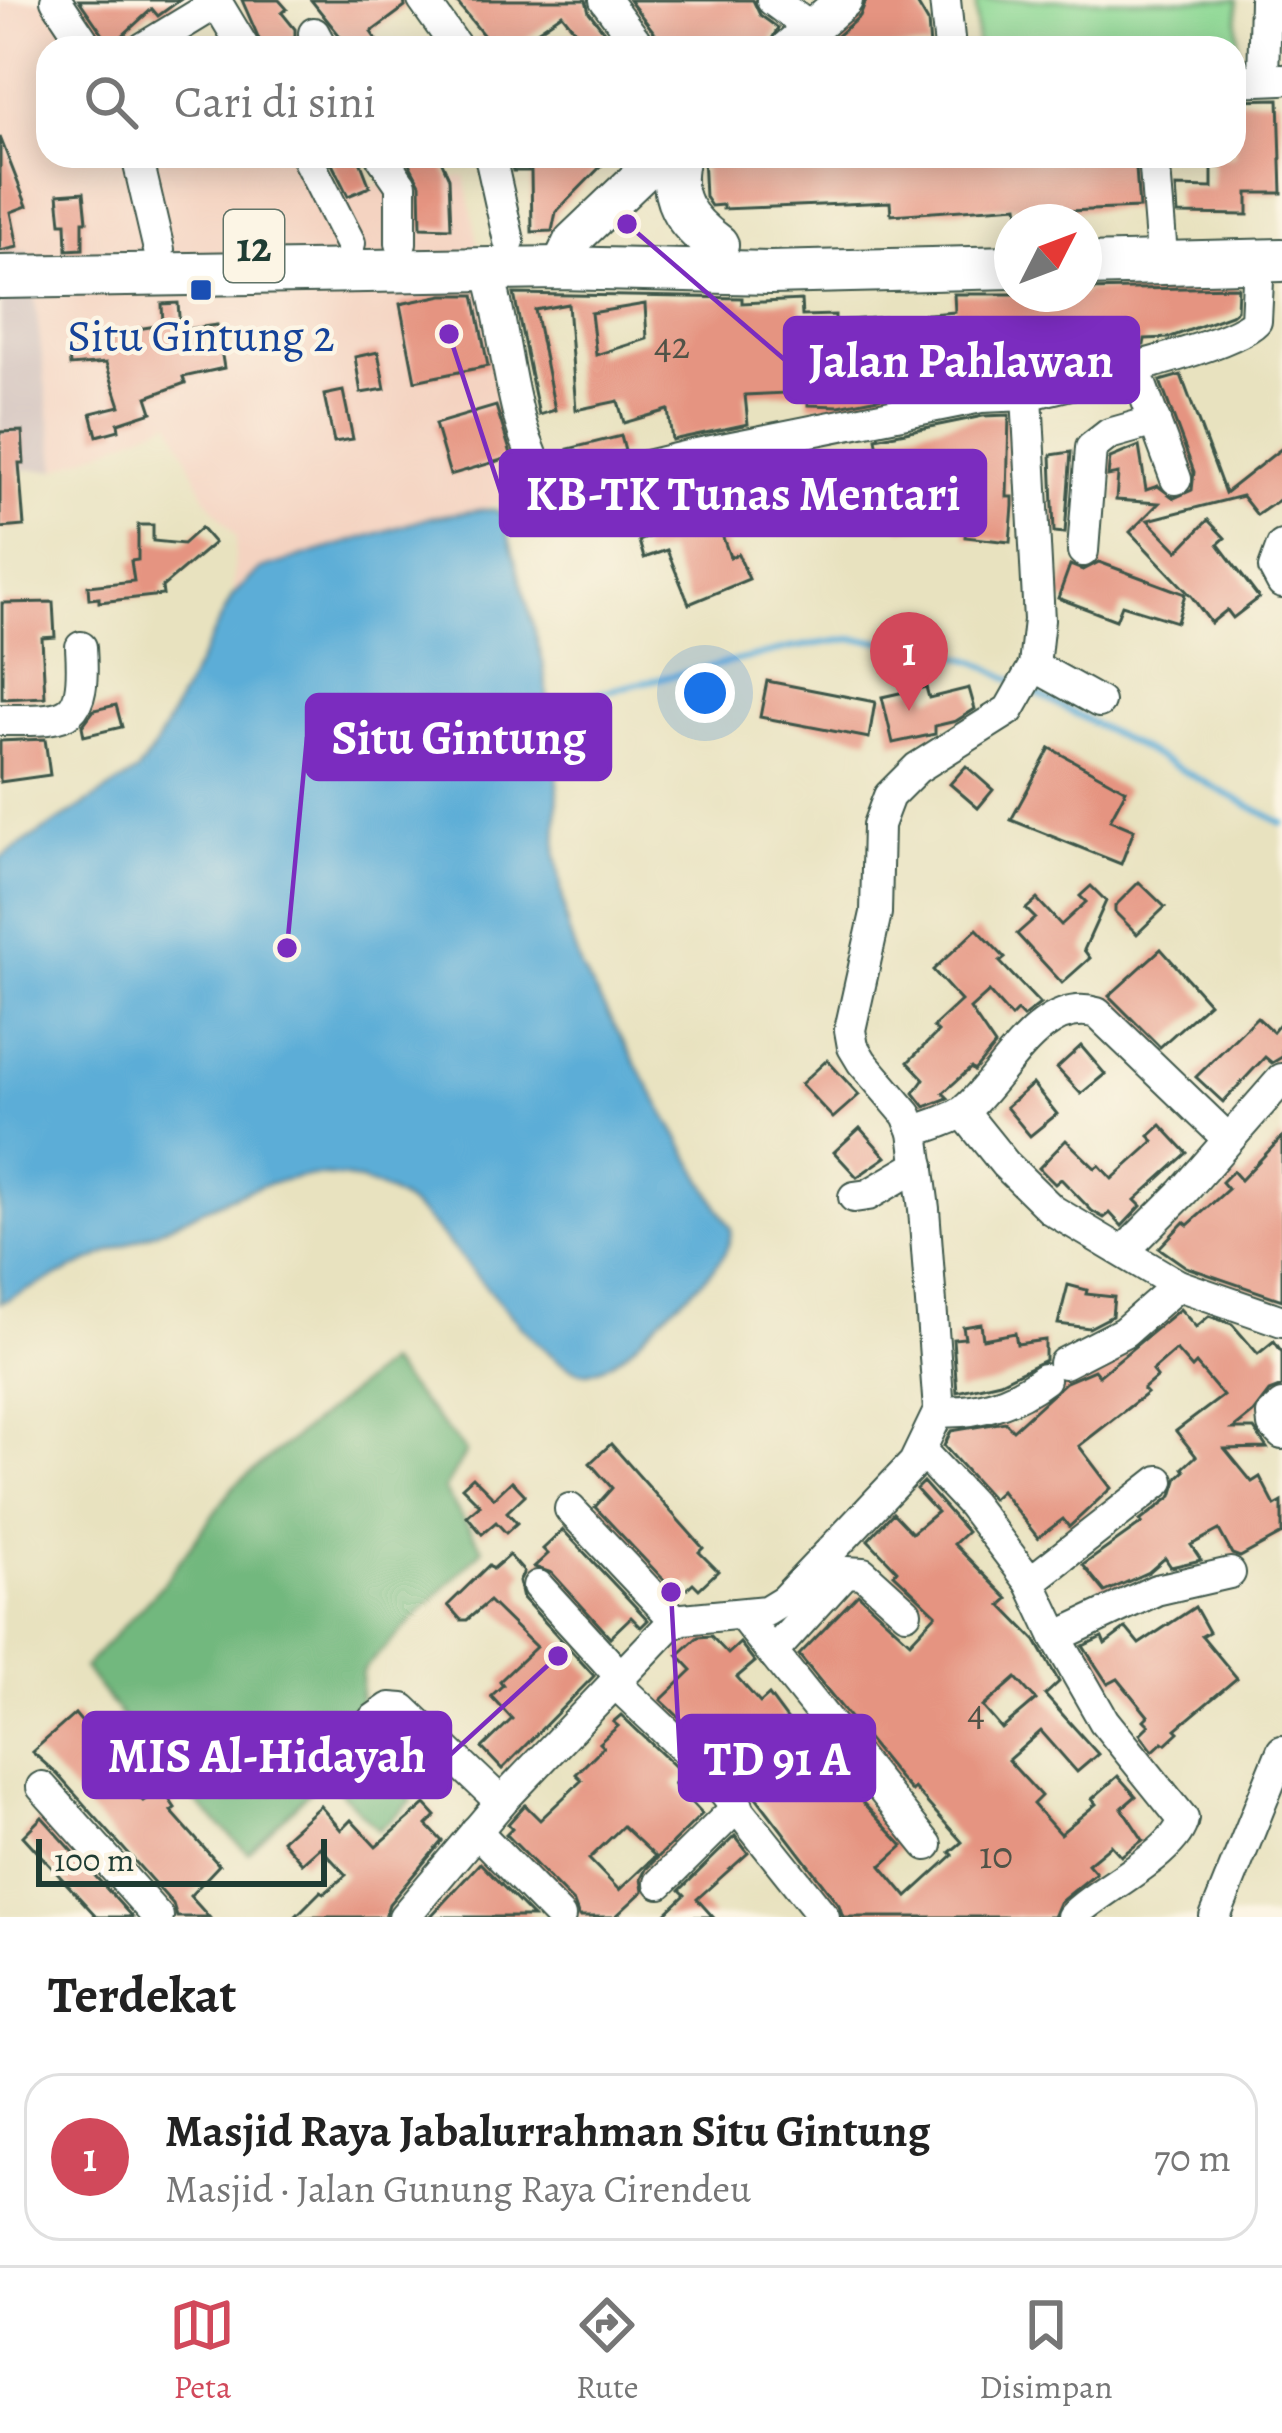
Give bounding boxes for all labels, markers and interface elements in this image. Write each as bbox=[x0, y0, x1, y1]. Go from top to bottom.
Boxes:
search box bbox=[36, 36, 1246, 168]
icon: search bbox=[78, 69, 144, 135]
text: Cari di sini bbox=[174, 71, 376, 133]
north arrow bbox=[994, 204, 1102, 312]
road number: 12 bbox=[224, 210, 284, 282]
marker: Situ Gintung 2 bbox=[188, 277, 214, 303]
place label: Situ Gintung 2 bbox=[67, 305, 335, 367]
house number: 42 bbox=[654, 318, 690, 371]
callout: Jalan Pahlawan bbox=[785, 318, 1138, 402]
text: Jalan Pahlawan bbox=[808, 328, 1114, 394]
callout: KB-TK Tunas Mentari bbox=[501, 451, 985, 535]
text: KB-TK Tunas Mentari bbox=[525, 461, 961, 527]
pin: 1 bbox=[870, 612, 948, 711]
your location bbox=[675, 663, 735, 723]
callout: Situ Gintung bbox=[307, 695, 610, 779]
text: Situ Gintung bbox=[332, 705, 587, 771]
house number: 4 bbox=[967, 1685, 985, 1738]
callout: MIS Al-Hidayah bbox=[84, 1713, 450, 1797]
callout: TD 91 A bbox=[680, 1716, 874, 1800]
text: MIS Al-Hidayah bbox=[108, 1723, 426, 1789]
text: TD 91 A bbox=[704, 1726, 851, 1792]
house number: 10 bbox=[979, 1828, 1013, 1881]
scale bar bbox=[36, 1833, 327, 1886]
text: 100 m bbox=[54, 1837, 134, 1882]
text: Terdekat bbox=[48, 1960, 236, 2030]
text: Masjid Raya Jabalurrahman Situ Gintung bbox=[165, 2100, 930, 2162]
text: 1 bbox=[83, 2131, 97, 2184]
text: 70 m bbox=[1154, 2131, 1231, 2184]
text: Masjid · Jalan Gunung Raya Cirendeu bbox=[165, 2162, 751, 2215]
tab: Peta bbox=[169, 2292, 235, 2409]
tab: Rute bbox=[574, 2292, 640, 2409]
tab: Disimpan bbox=[979, 2292, 1113, 2409]

